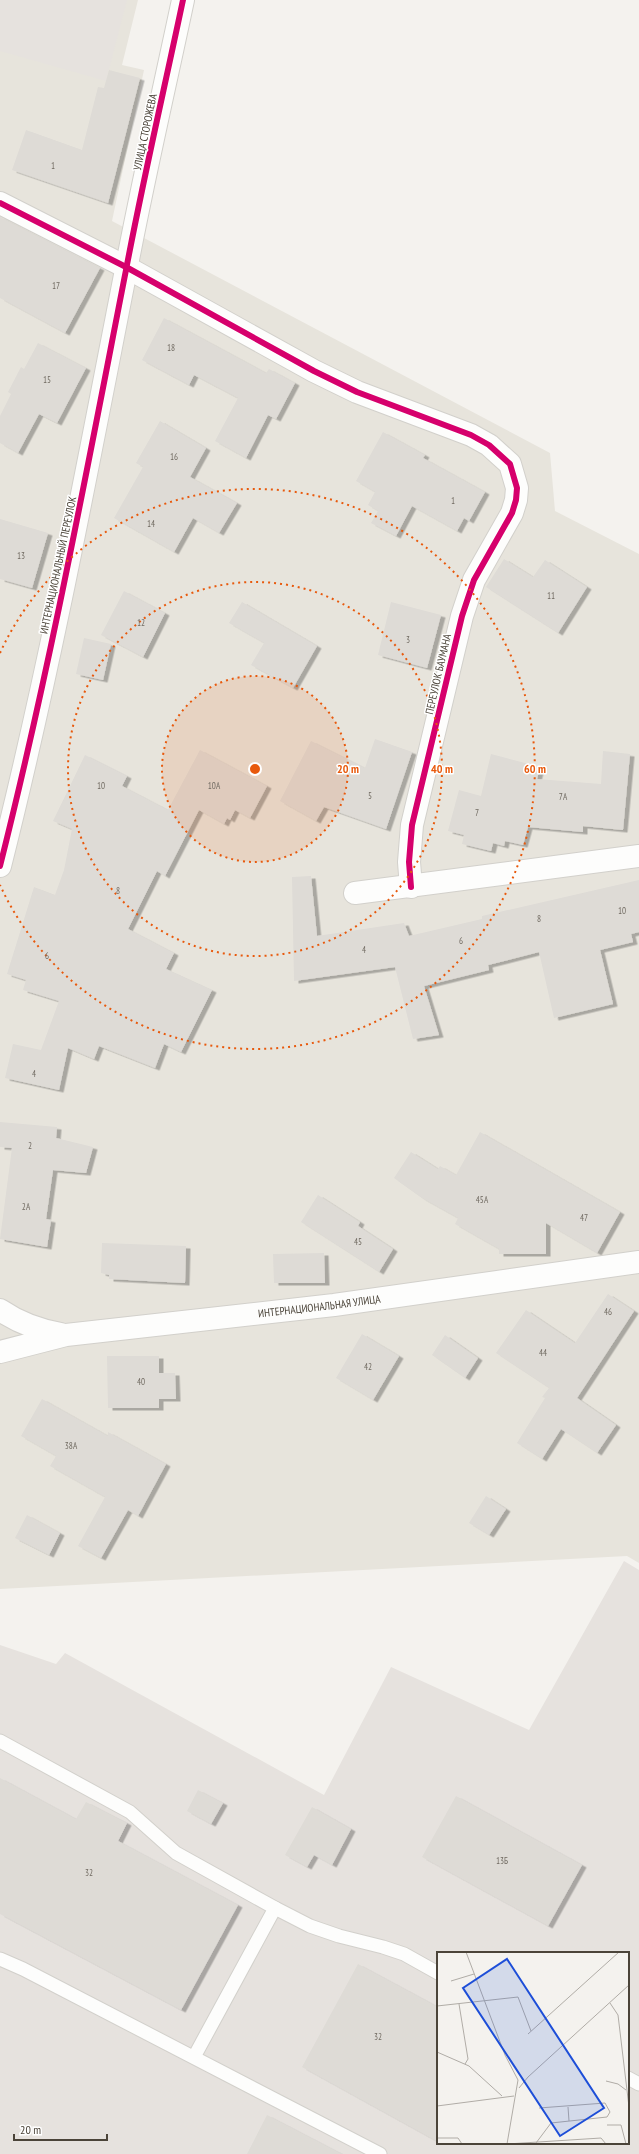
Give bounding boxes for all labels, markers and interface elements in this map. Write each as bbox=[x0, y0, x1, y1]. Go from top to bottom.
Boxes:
street label: УЛИЦА СТОРОЖЕВА bbox=[130, 92, 160, 172]
house number: 1 bbox=[51, 160, 55, 171]
house number: 17 bbox=[52, 280, 60, 291]
house number: 18 bbox=[167, 342, 175, 353]
house number: 15 bbox=[43, 374, 51, 385]
house number: 16 bbox=[170, 451, 178, 462]
street label: ИНТЕРНАЦИОНАЛЬНЫЙ ПЕРЕУЛОК bbox=[37, 494, 80, 635]
house number: 1 bbox=[451, 495, 455, 506]
house number: 14 bbox=[147, 518, 155, 529]
house number: 13 bbox=[17, 550, 25, 561]
house number: 11 bbox=[547, 590, 555, 601]
house number: 12 bbox=[137, 617, 145, 628]
street label: ПЕРЕУЛОК БАУМАНА bbox=[422, 632, 454, 716]
house number: 3 bbox=[406, 634, 410, 645]
text: 20 m bbox=[337, 761, 359, 776]
text: 40 m bbox=[431, 761, 453, 776]
text: 60 m bbox=[524, 761, 546, 776]
centre of rings bbox=[248, 762, 262, 776]
house number: 10 bbox=[97, 780, 105, 791]
house number: 10А bbox=[208, 780, 221, 791]
house number: 5 bbox=[368, 790, 372, 801]
house number: 7А bbox=[559, 791, 568, 802]
house number: 7 bbox=[475, 807, 479, 818]
house number: 8 bbox=[116, 885, 120, 896]
house number: 10 bbox=[618, 905, 626, 916]
house number: 8 bbox=[537, 913, 541, 924]
house number: 6 bbox=[459, 935, 463, 946]
house number: 4 bbox=[362, 944, 366, 955]
house number: 6 bbox=[45, 950, 49, 961]
house number: 4 bbox=[32, 1068, 36, 1079]
house number: 2 bbox=[28, 1140, 32, 1151]
house number: 45А bbox=[476, 1194, 489, 1205]
house number: 2А bbox=[22, 1201, 31, 1212]
house number: 47 bbox=[580, 1212, 588, 1223]
house number: 45 bbox=[354, 1236, 362, 1247]
street label: ИНТЕРНАЦИОНАЛЬНАЯ УЛИЦА bbox=[257, 1291, 382, 1320]
house number: 46 bbox=[604, 1306, 612, 1317]
house number: 44 bbox=[539, 1347, 547, 1358]
house number: 42 bbox=[364, 1361, 372, 1372]
house number: 40 bbox=[137, 1376, 145, 1387]
house number: 38А bbox=[65, 1440, 78, 1451]
house number: 13Б bbox=[496, 1855, 508, 1866]
house number: 32 bbox=[85, 1867, 93, 1878]
inset map bbox=[437, 1952, 629, 2144]
house number: 32 bbox=[374, 2031, 382, 2042]
scale bar bbox=[14, 2116, 107, 2142]
text: 20 m bbox=[20, 2122, 41, 2137]

